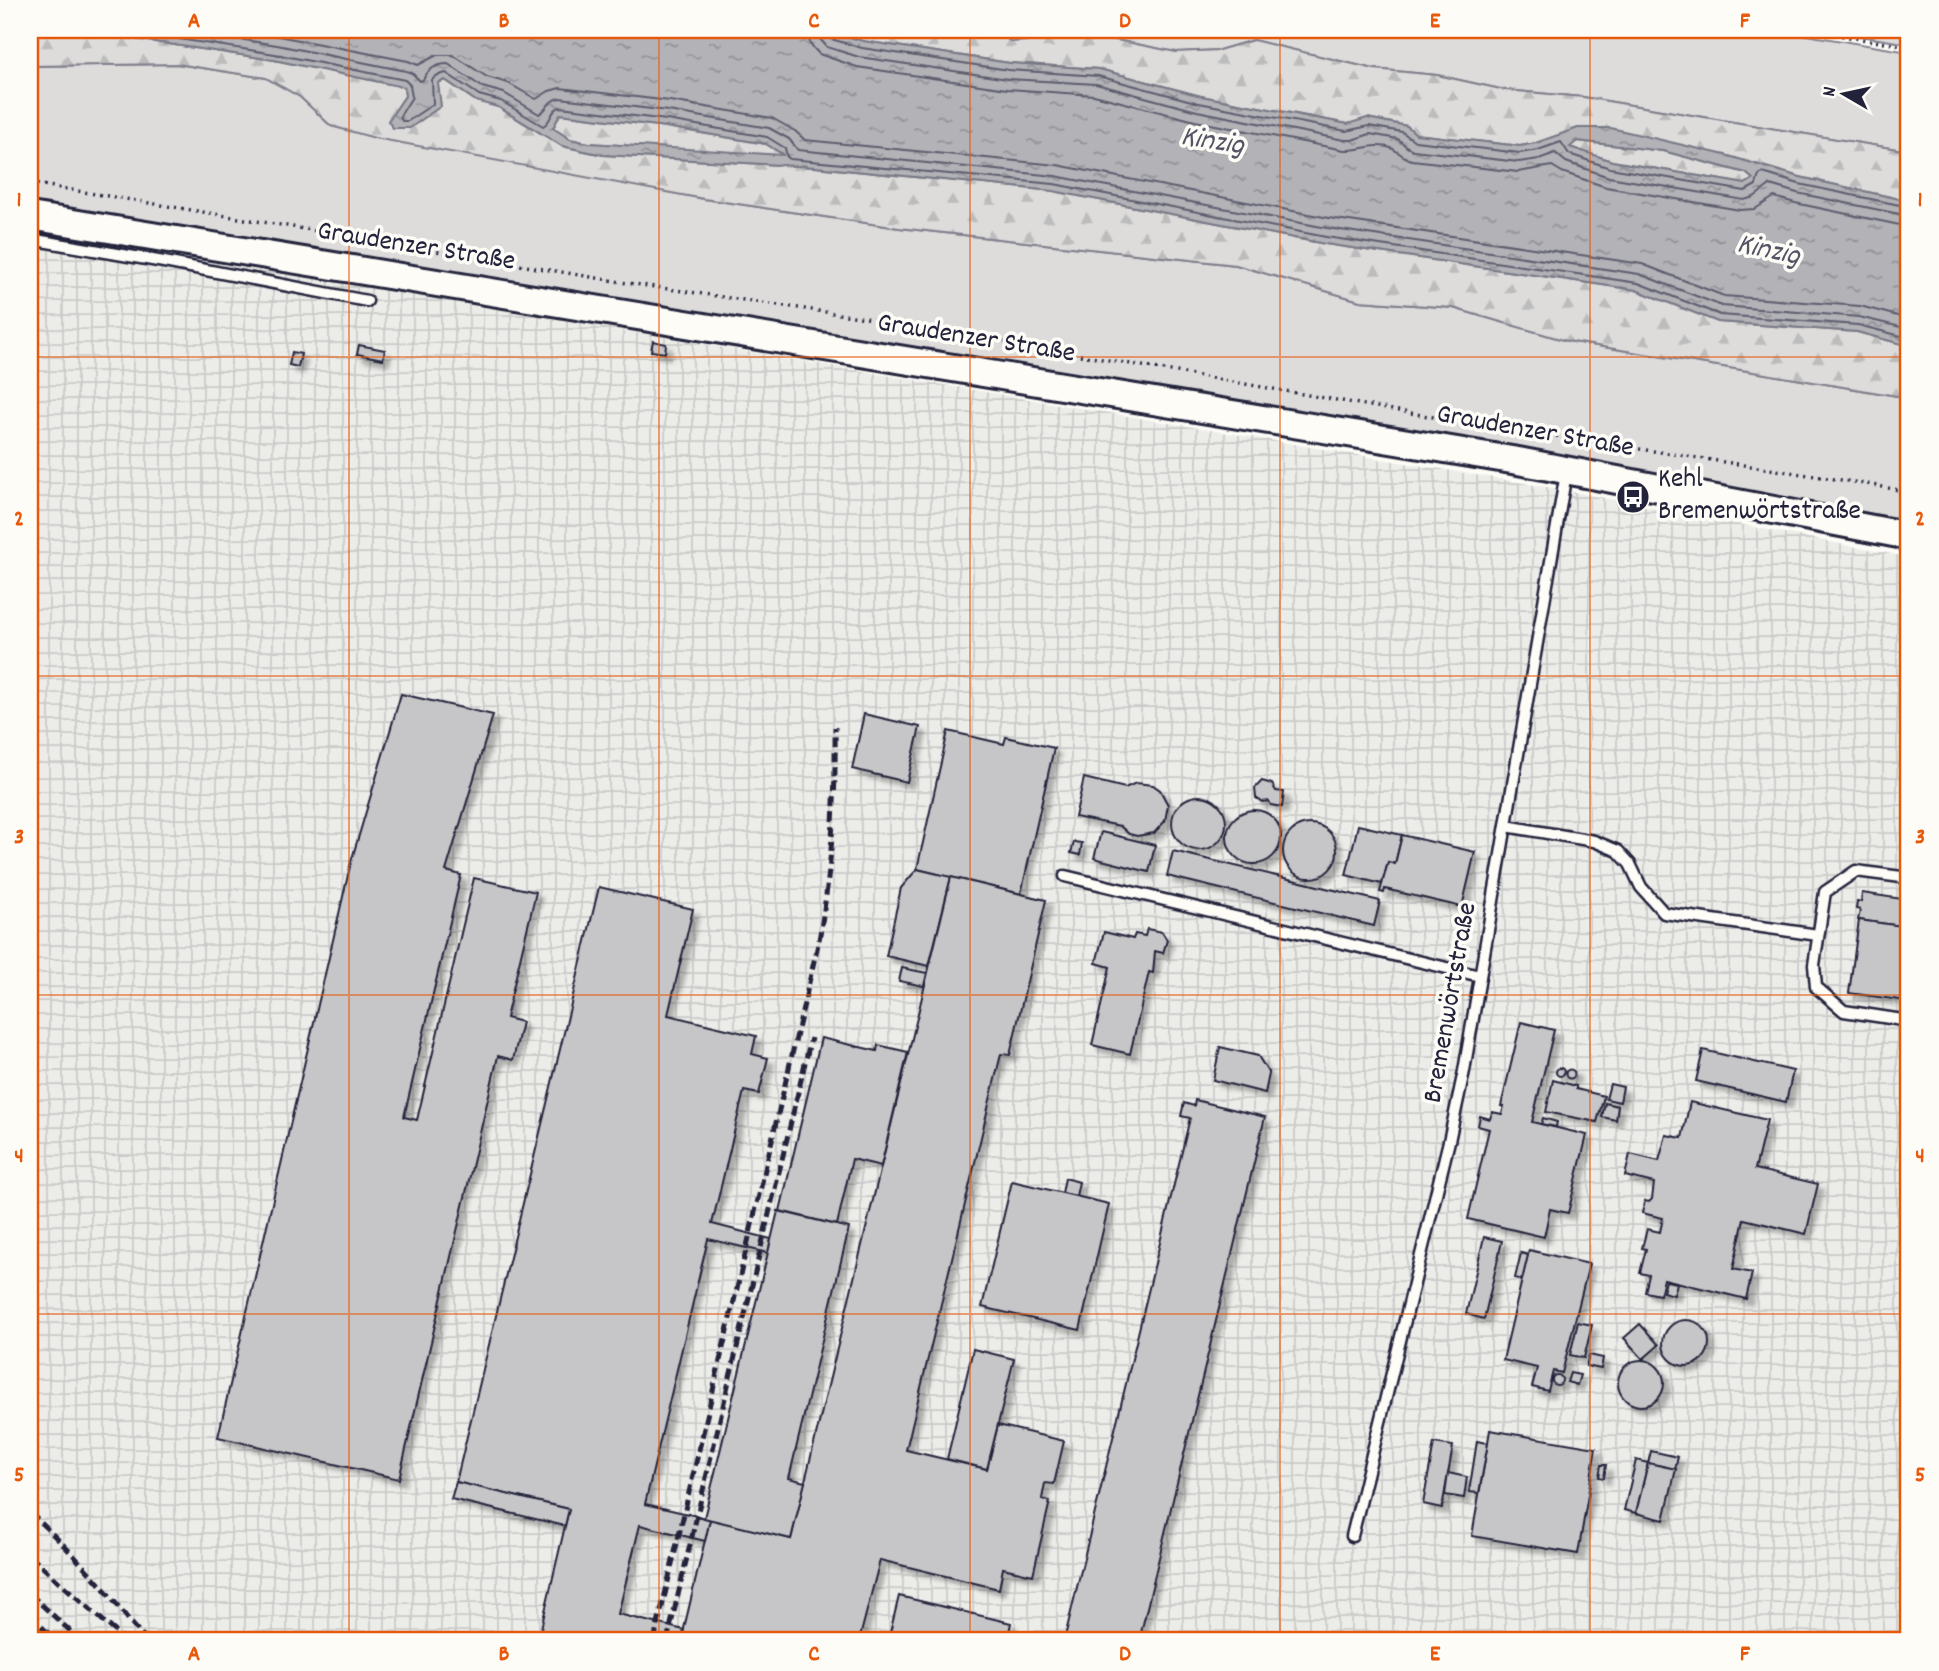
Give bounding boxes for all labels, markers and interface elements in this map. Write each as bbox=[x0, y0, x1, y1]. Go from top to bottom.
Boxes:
text: A bbox=[188, 6, 200, 39]
text: B bbox=[499, 6, 510, 39]
text: C bbox=[808, 6, 820, 39]
text: D bbox=[1119, 6, 1131, 39]
text: E bbox=[1430, 6, 1441, 39]
text: F bbox=[1740, 6, 1751, 39]
north arrow bbox=[1810, 60, 1880, 130]
text: N bbox=[1817, 85, 1845, 99]
water label: Kinzig bbox=[1177, 117, 1247, 169]
text: 1 bbox=[16, 185, 22, 218]
text: 1 bbox=[1917, 185, 1923, 218]
street label: Graudenzer Straße bbox=[314, 213, 518, 283]
water label: Kinzig bbox=[1733, 224, 1804, 280]
street label: Graudenzer Straße bbox=[874, 305, 1078, 375]
street label: Graudenzer Straße bbox=[1433, 396, 1637, 470]
place label: Kehl Bremenwörtstraße bbox=[1658, 461, 1861, 533]
bus stop icon: Kehl Bremenwörtstraße bbox=[1614, 478, 1652, 516]
text: 2 bbox=[14, 504, 24, 537]
text: 2 bbox=[1915, 504, 1925, 537]
text: 3 bbox=[14, 822, 24, 855]
text: 3 bbox=[1915, 822, 1925, 855]
street label: Bremenwörtstraße bbox=[1415, 900, 1489, 1106]
text: 4 bbox=[14, 1141, 24, 1174]
text: 4 bbox=[1915, 1141, 1925, 1174]
text: 5 bbox=[14, 1460, 24, 1493]
text: 5 bbox=[1915, 1460, 1925, 1493]
text: A bbox=[188, 1639, 200, 1671]
text: B bbox=[499, 1639, 510, 1671]
text: C bbox=[808, 1639, 820, 1671]
text: D bbox=[1119, 1639, 1131, 1671]
text: E bbox=[1430, 1639, 1441, 1671]
text: F bbox=[1740, 1639, 1751, 1671]

